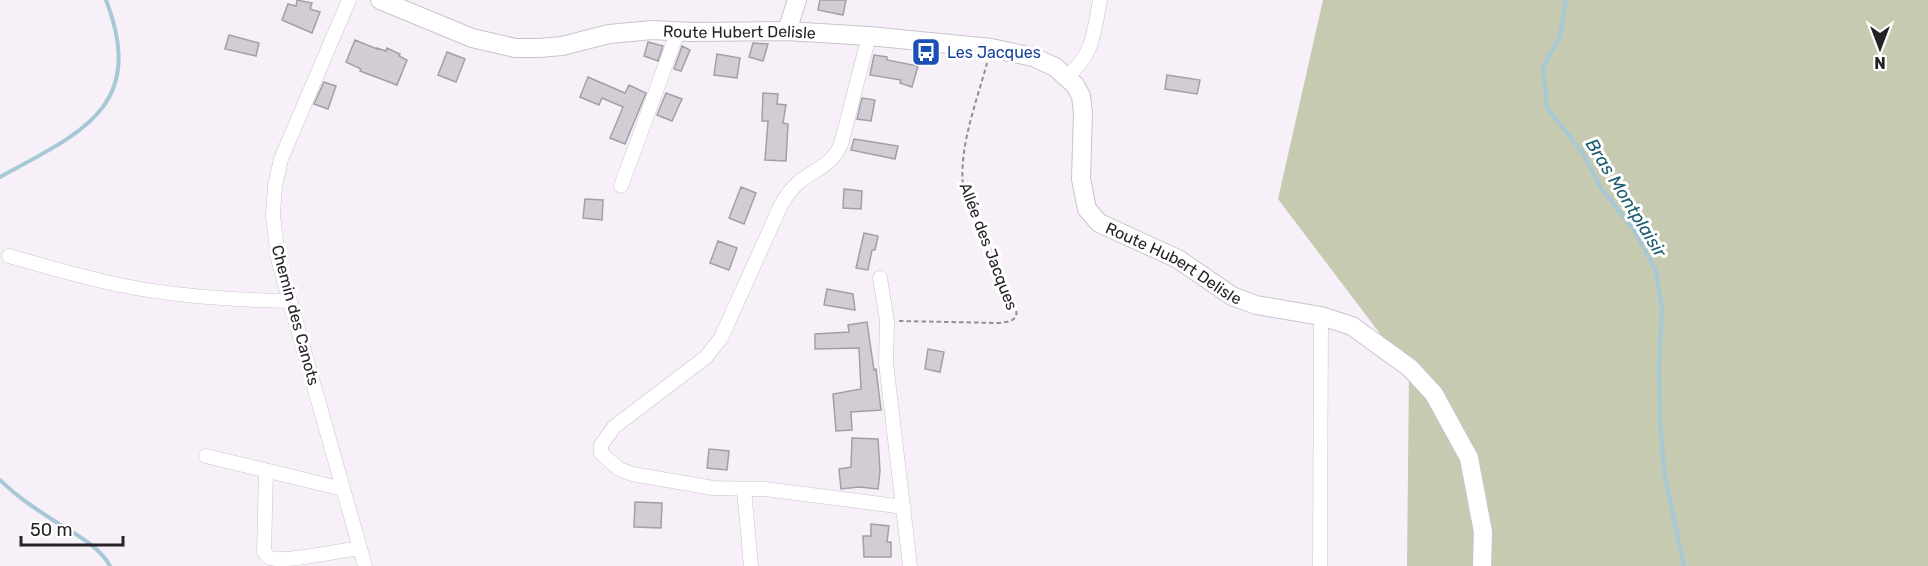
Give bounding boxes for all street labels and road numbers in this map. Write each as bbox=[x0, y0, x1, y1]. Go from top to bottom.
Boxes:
street label: Route Hubert Delisle bbox=[662, 22, 817, 43]
street label: Allée des Jacques bbox=[955, 180, 1022, 313]
street label: Route Hubert Delisle bbox=[1103, 218, 1244, 309]
street label: Chemin des Canots bbox=[268, 243, 323, 387]

